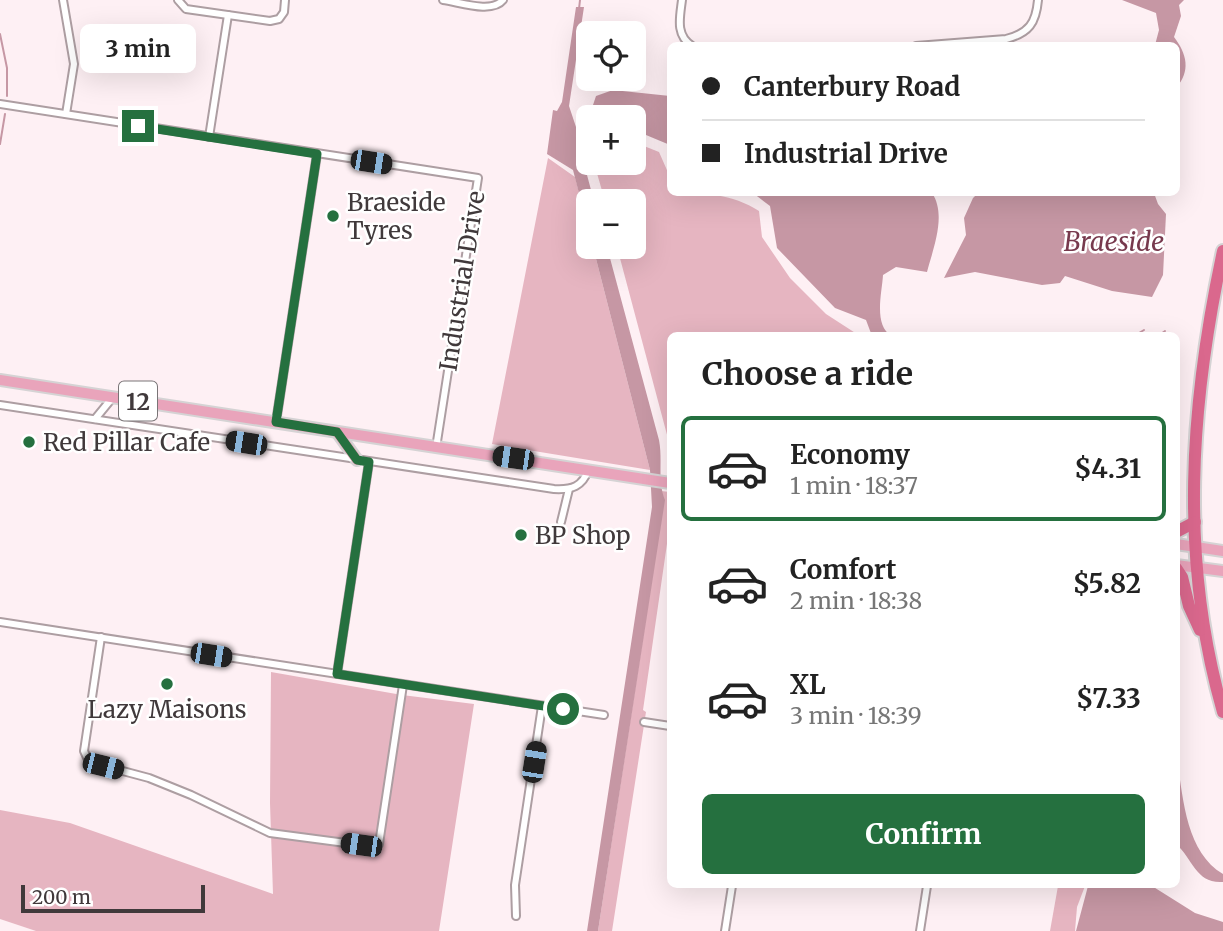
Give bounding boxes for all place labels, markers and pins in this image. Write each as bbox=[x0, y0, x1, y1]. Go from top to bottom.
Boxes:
place label: Braeside Tyres bbox=[347, 187, 446, 246]
marker: Braeside Tyres bbox=[325, 208, 341, 224]
place label: Red Pillar Cafe bbox=[43, 427, 210, 458]
marker: Red Pillar Cafe bbox=[21, 434, 37, 450]
place label: BP Shop bbox=[535, 520, 631, 551]
marker: BP Shop bbox=[513, 527, 529, 543]
marker: Lazy Maisons bbox=[159, 676, 175, 692]
place label: Lazy Maisons bbox=[87, 694, 247, 725]

